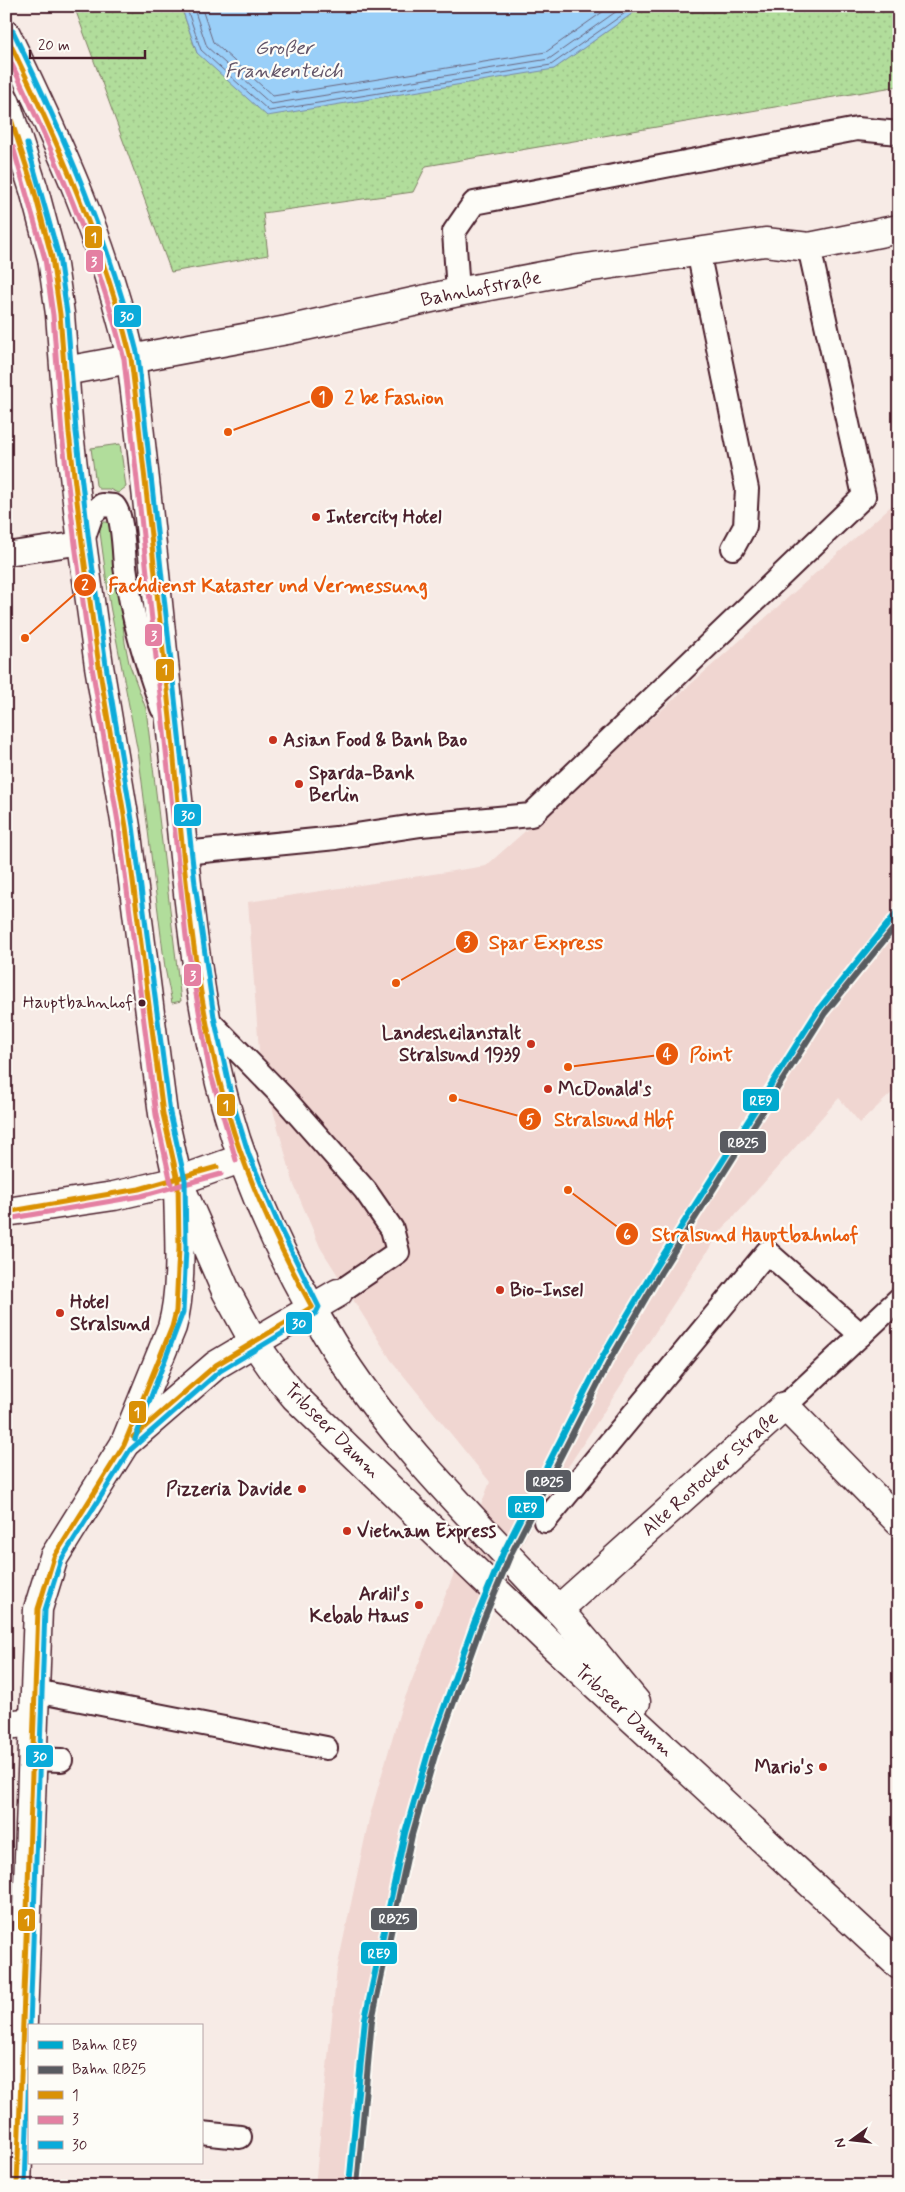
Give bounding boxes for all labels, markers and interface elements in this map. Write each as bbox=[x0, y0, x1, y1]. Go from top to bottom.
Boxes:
scale bar bbox=[30, 28, 145, 60]
water label: Großer Frankenteich bbox=[225, 35, 343, 85]
text: 20 m bbox=[38, 36, 70, 56]
line badge: 1 bbox=[84, 225, 103, 249]
text: 1 bbox=[91, 229, 97, 247]
line badge: 3 bbox=[85, 249, 104, 273]
text: 3 bbox=[91, 253, 98, 271]
street label: Bahnhofstraße bbox=[419, 265, 543, 313]
line badge: 30 bbox=[113, 304, 142, 328]
text: 30 bbox=[120, 308, 134, 326]
callout: 2 be Fashion bbox=[309, 379, 454, 414]
text: 2 be Fashion bbox=[344, 385, 444, 412]
text: 1 bbox=[319, 388, 325, 408]
place label: Intercity Hotel bbox=[326, 505, 442, 530]
marker: Intercity Hotel bbox=[310, 511, 322, 523]
callout: Fachdienst Kataster und Vermessung bbox=[73, 567, 437, 602]
text: Fachdienst Kataster und Vermessung bbox=[108, 573, 428, 600]
text: 2 bbox=[81, 576, 89, 596]
line badge: 3 bbox=[144, 623, 163, 647]
text: 3 bbox=[151, 627, 158, 645]
line badge: 1 bbox=[155, 658, 175, 682]
text: 1 bbox=[162, 661, 168, 679]
place label: Asian Food & Banh Bao bbox=[283, 728, 468, 753]
marker: Asian Food & Banh Bao bbox=[267, 734, 279, 746]
place label: Sparda-Bank Berlin bbox=[309, 761, 415, 808]
marker: Sparda-Bank Berlin bbox=[293, 778, 305, 790]
line badge: 30 bbox=[173, 803, 202, 827]
text: 30 bbox=[181, 807, 195, 825]
callout: Spar Express bbox=[454, 925, 612, 960]
text: Spar Express bbox=[489, 930, 603, 957]
text: 3 bbox=[464, 933, 471, 953]
line badge: 3 bbox=[183, 963, 202, 987]
text: 3 bbox=[190, 967, 197, 985]
place label: Hauptbahnhof bbox=[23, 991, 133, 1015]
marker: Hauptbahnhof bbox=[137, 998, 147, 1008]
place label: Landesheilanstalt Stralsund 1939 bbox=[382, 1021, 522, 1068]
callout: Point bbox=[654, 1037, 742, 1072]
marker: Landesheilanstalt Stralsund 1939 bbox=[525, 1038, 537, 1050]
text: Point bbox=[689, 1042, 733, 1069]
text: 4 bbox=[663, 1045, 672, 1065]
place label: McDonald's bbox=[558, 1077, 652, 1102]
marker: McDonald's bbox=[542, 1083, 554, 1095]
line badge: RE9 bbox=[742, 1088, 780, 1112]
text: RE9 bbox=[749, 1092, 773, 1110]
line badge: 1 bbox=[216, 1093, 236, 1117]
text: 1 bbox=[223, 1097, 229, 1115]
callout: Stralsund Hbf bbox=[518, 1102, 685, 1137]
text: Stralsund Hbf bbox=[554, 1107, 674, 1134]
text: 5 bbox=[525, 1111, 535, 1131]
line badge: RB25 bbox=[719, 1130, 767, 1154]
text: RB25 bbox=[727, 1134, 759, 1152]
callout: Stralsund Hauptbahnhof bbox=[614, 1217, 872, 1252]
text: Stralsund Hauptbahnhof bbox=[652, 1222, 859, 1249]
text: 6 bbox=[623, 1226, 631, 1246]
place label: Bio-Insel bbox=[510, 1278, 583, 1303]
marker: Bio-Insel bbox=[494, 1284, 506, 1296]
place label: Hotel Stralsund bbox=[70, 1290, 150, 1337]
marker: Hotel Stralsund bbox=[54, 1307, 66, 1319]
line badge: 30 bbox=[285, 1311, 313, 1335]
text: 30 bbox=[292, 1315, 306, 1333]
street label: Tribseer Damm bbox=[279, 1378, 385, 1484]
line badge: 1 bbox=[128, 1400, 147, 1424]
text: 1 bbox=[134, 1404, 140, 1422]
street label: Alte Rostocker Straße bbox=[636, 1406, 784, 1542]
line badge: RB25 bbox=[525, 1469, 572, 1493]
text: RB25 bbox=[532, 1473, 564, 1491]
place label: Pizzeria Davide bbox=[166, 1477, 293, 1502]
marker: Pizzeria Davide bbox=[296, 1483, 308, 1495]
line badge: RE9 bbox=[507, 1495, 545, 1519]
text: RE9 bbox=[514, 1499, 538, 1517]
place label: Vietnam Express bbox=[357, 1519, 497, 1544]
marker: Vietnam Express bbox=[341, 1525, 353, 1537]
place label: Ardil's Kebab Haus bbox=[309, 1582, 410, 1629]
marker: Ardil's Kebab Haus bbox=[413, 1599, 425, 1611]
street label: Tribseer Damm bbox=[569, 1659, 679, 1763]
line badge: 30 bbox=[25, 1744, 54, 1768]
text: 30 bbox=[33, 1748, 47, 1766]
place label: Mario's bbox=[754, 1755, 814, 1780]
marker: Mario's bbox=[817, 1761, 829, 1773]
line badge: RB25 bbox=[370, 1907, 418, 1931]
line badge: 1 bbox=[17, 1908, 36, 1932]
text: RB25 bbox=[378, 1910, 410, 1928]
text: 1 bbox=[24, 1912, 30, 1930]
line badge: RE9 bbox=[360, 1941, 398, 1965]
text: RE9 bbox=[367, 1945, 391, 1963]
legend bbox=[28, 2024, 202, 2164]
text: Bahn RE9 bbox=[72, 2036, 138, 2056]
text: Bahn RB25 bbox=[72, 2060, 146, 2080]
text: 1 bbox=[72, 2086, 79, 2106]
text: 3 bbox=[72, 2110, 79, 2130]
north arrow bbox=[828, 2114, 878, 2164]
text: 30 bbox=[72, 2136, 87, 2156]
text: N bbox=[831, 2136, 850, 2150]

